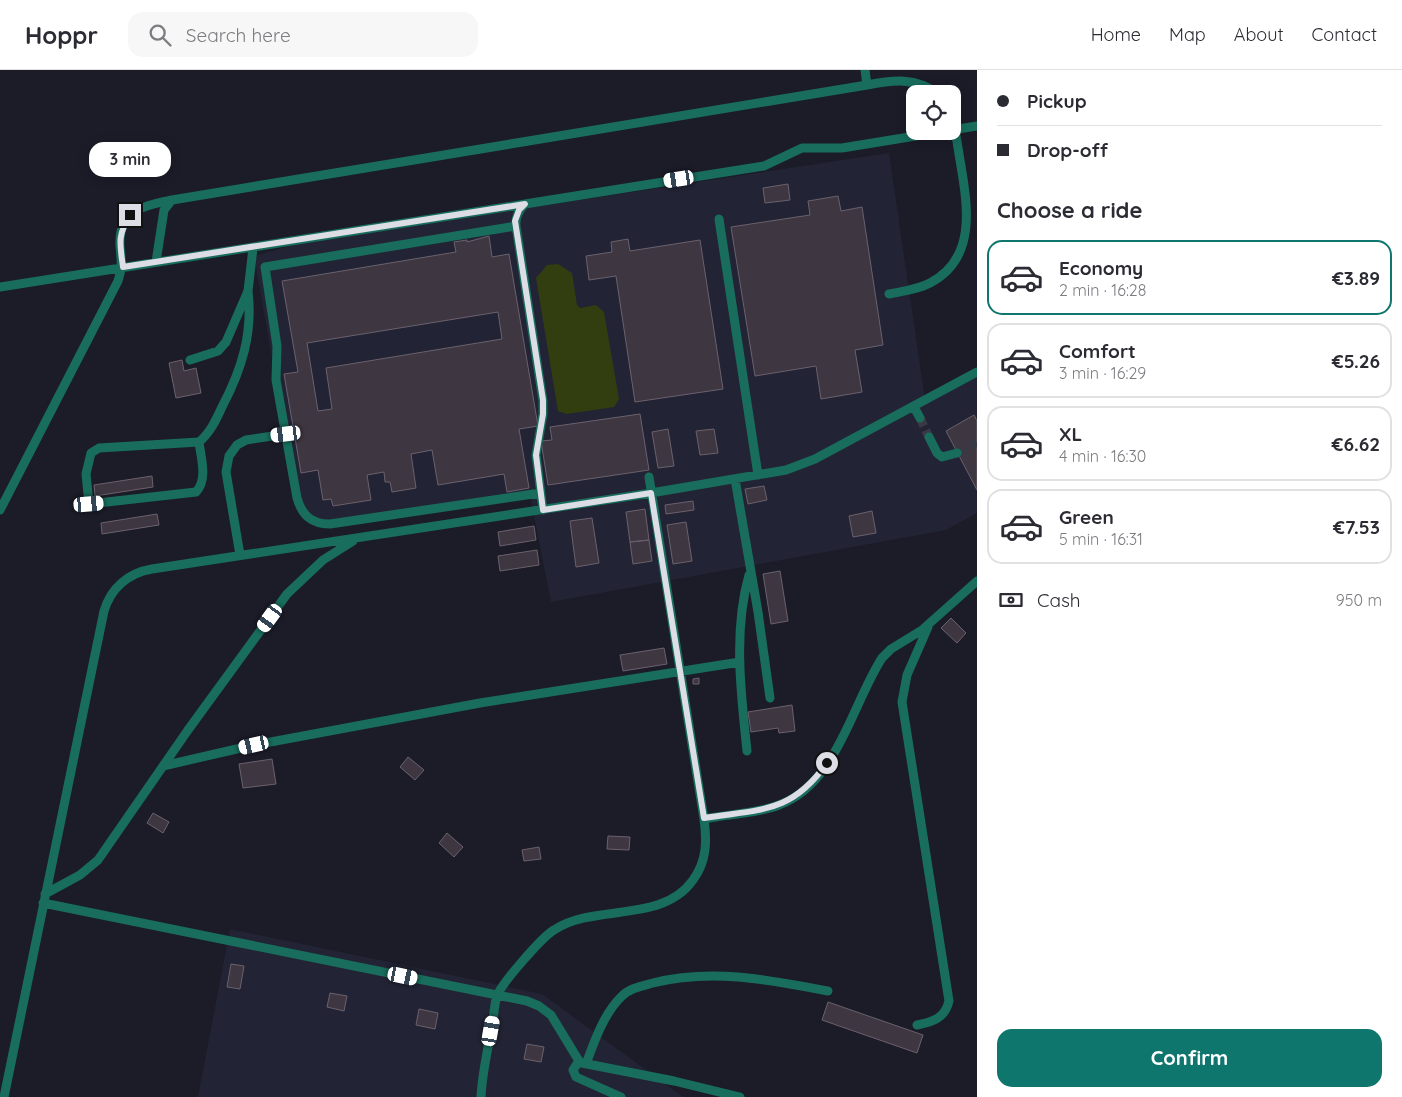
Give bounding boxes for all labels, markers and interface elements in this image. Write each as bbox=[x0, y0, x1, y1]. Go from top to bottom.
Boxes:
search box bbox=[128, 12, 478, 57]
text: Hoppr bbox=[25, 20, 98, 50]
icon: search bbox=[146, 21, 174, 49]
text: Search here bbox=[186, 23, 291, 47]
text: Home bbox=[1091, 23, 1141, 46]
text: Map bbox=[1169, 23, 1206, 46]
text: About bbox=[1234, 23, 1284, 46]
text: Contact bbox=[1312, 23, 1377, 46]
map controls bbox=[906, 85, 961, 140]
button: locate bbox=[906, 85, 961, 140]
text: Pickup bbox=[1027, 89, 1087, 113]
text: Drop-off bbox=[1027, 138, 1108, 162]
callout: 3 min bbox=[89, 142, 171, 178]
text: 3 min bbox=[109, 149, 151, 169]
car bbox=[663, 169, 694, 189]
text: Choose a ride bbox=[997, 196, 1142, 224]
route end bbox=[119, 204, 141, 226]
icon: car bbox=[999, 255, 1044, 300]
text: Economy bbox=[1059, 256, 1143, 280]
text: €3.89 bbox=[1332, 266, 1380, 290]
text: 2 min · 16:28 bbox=[1059, 280, 1146, 300]
icon: car bbox=[999, 338, 1044, 383]
text: Comfort bbox=[1059, 339, 1136, 363]
text: €5.26 bbox=[1332, 349, 1380, 373]
text: 3 min · 16:29 bbox=[1059, 363, 1146, 383]
icon: car bbox=[999, 421, 1044, 466]
text: XL bbox=[1059, 422, 1082, 446]
car bbox=[270, 425, 301, 443]
text: €6.62 bbox=[1332, 432, 1380, 456]
text: 4 min · 16:30 bbox=[1059, 446, 1146, 466]
car bbox=[73, 495, 104, 513]
icon: car bbox=[999, 504, 1044, 549]
text: Green bbox=[1059, 505, 1114, 529]
text: €7.53 bbox=[1333, 515, 1380, 539]
text: 5 min · 16:31 bbox=[1059, 529, 1143, 549]
icon: cash bbox=[997, 586, 1025, 614]
text: Cash bbox=[1037, 588, 1081, 612]
text: 950 m bbox=[1336, 590, 1382, 610]
car bbox=[255, 601, 284, 635]
car bbox=[237, 734, 270, 756]
route start bbox=[816, 752, 838, 774]
car bbox=[386, 966, 419, 986]
car bbox=[481, 1015, 500, 1047]
button: Confirm bbox=[997, 1029, 1382, 1087]

